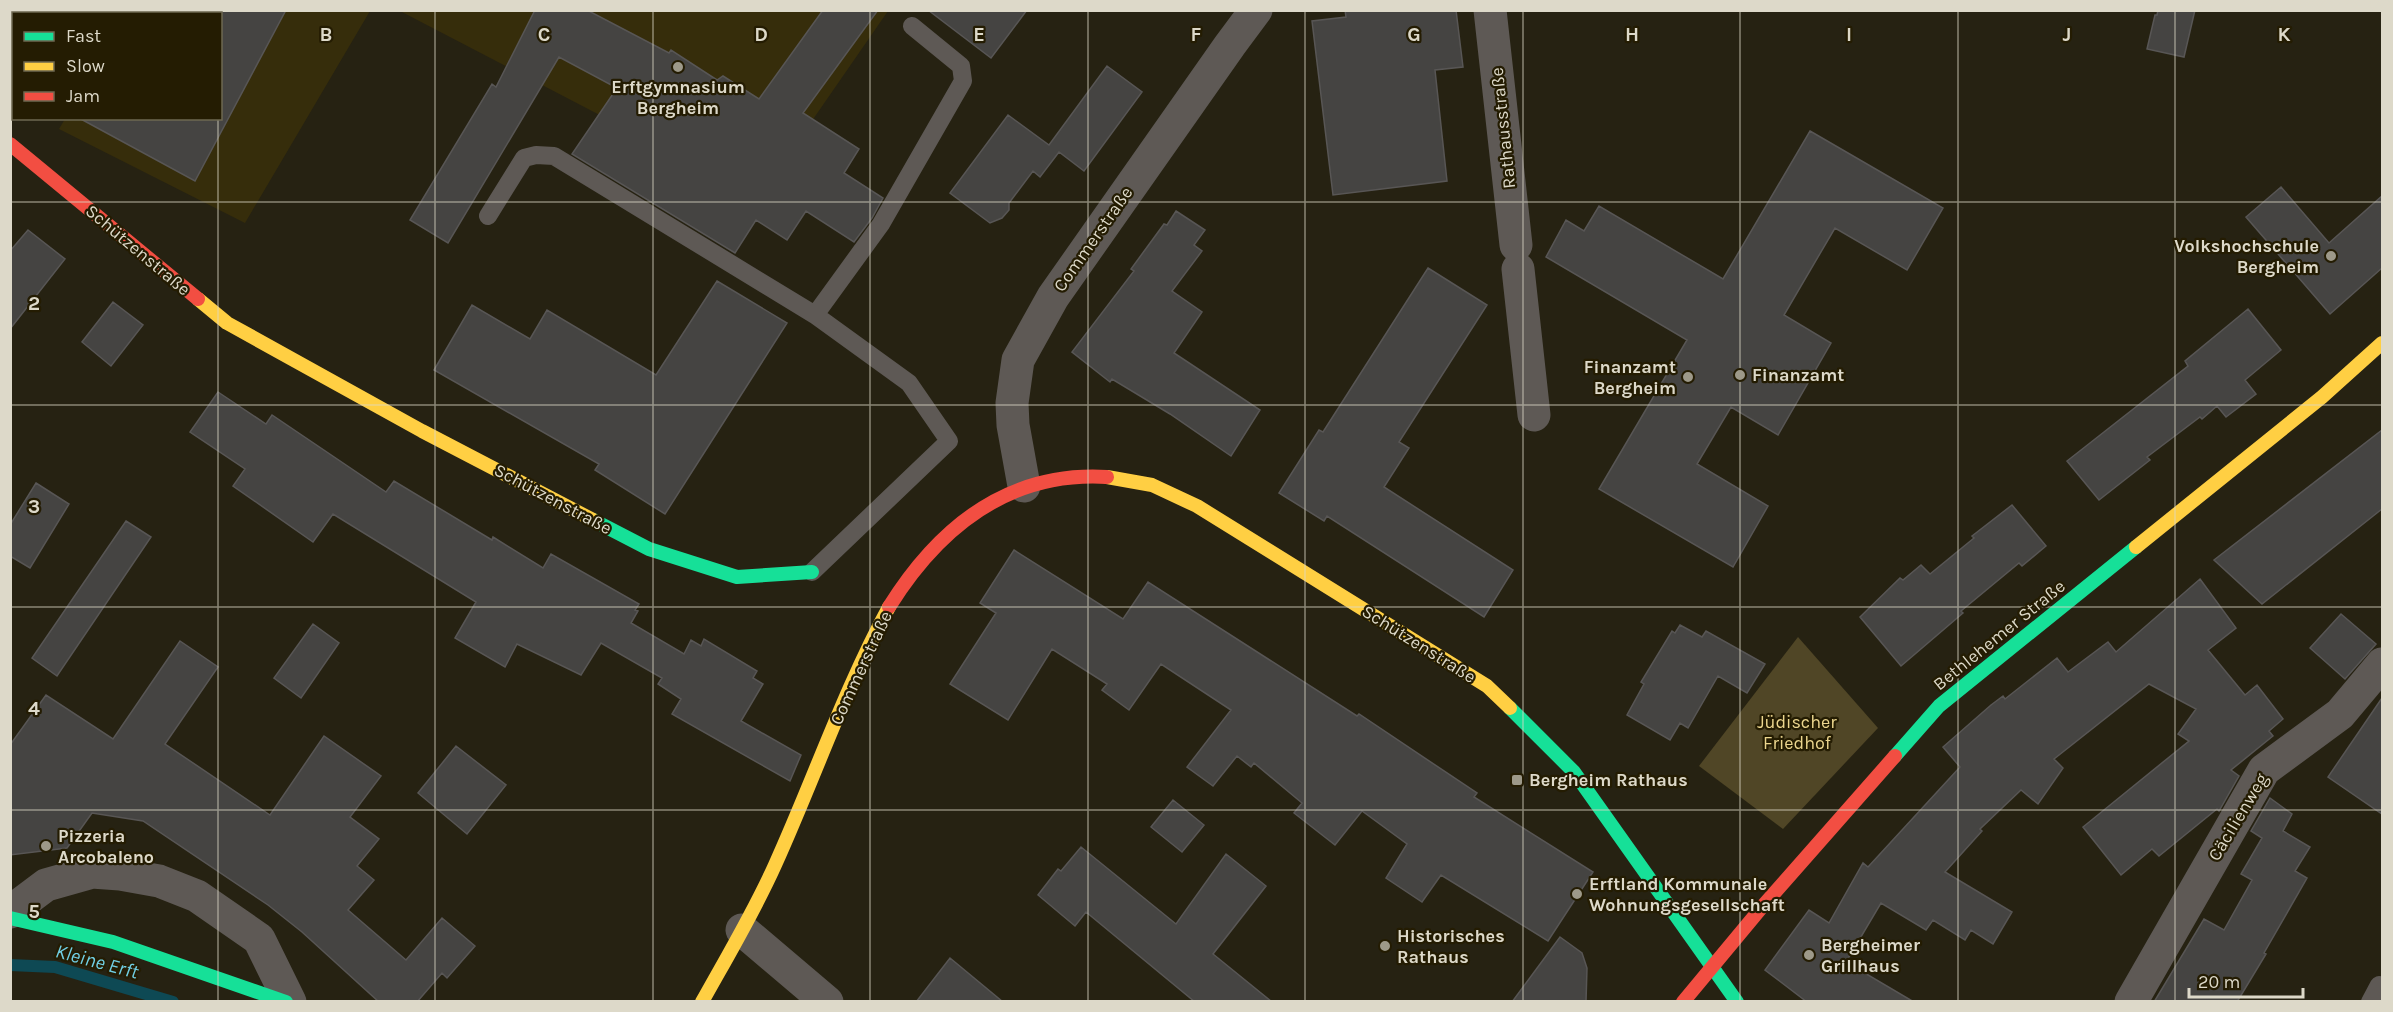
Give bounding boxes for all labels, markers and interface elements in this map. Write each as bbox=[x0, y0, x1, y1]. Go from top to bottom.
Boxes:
legend bbox=[12, 12, 222, 120]
text: B bbox=[320, 23, 332, 46]
text: C bbox=[538, 23, 550, 46]
text: D bbox=[754, 23, 768, 46]
text: E bbox=[973, 23, 985, 46]
text: F bbox=[1191, 23, 1202, 46]
text: G bbox=[1407, 23, 1421, 46]
text: H bbox=[1625, 23, 1639, 46]
text: I bbox=[1846, 23, 1852, 46]
text: J bbox=[2063, 23, 2071, 46]
text: K bbox=[2277, 23, 2291, 46]
text: Fast bbox=[66, 25, 101, 47]
text: Slow bbox=[66, 55, 105, 77]
marker: Erftgymnasium Bergheim bbox=[671, 60, 685, 74]
street label: Rathausstraße bbox=[1486, 66, 1520, 190]
place label: Erftgymnasium Bergheim bbox=[611, 76, 745, 119]
text: Jam bbox=[66, 85, 100, 107]
street label: Commerstraße bbox=[1049, 182, 1137, 296]
street label: Schützenstraße bbox=[81, 200, 195, 300]
place label: Volkshochschule Bergheim bbox=[2174, 235, 2319, 278]
marker: Volkshochschule Bergheim bbox=[2324, 249, 2338, 263]
text: 2 bbox=[28, 292, 40, 315]
place label: Finanzamt Bergheim bbox=[1584, 356, 1676, 399]
place label: Finanzamt bbox=[1752, 364, 1844, 386]
marker: Finanzamt bbox=[1733, 368, 1747, 382]
marker: Finanzamt Bergheim bbox=[1681, 370, 1695, 384]
street label: Schützenstraße bbox=[490, 459, 616, 539]
text: 3 bbox=[28, 495, 40, 518]
street label: Bethlehemer Straße bbox=[1928, 575, 2070, 695]
street label: Schützenstraße bbox=[1358, 600, 1480, 688]
street label: Commerstraße bbox=[825, 608, 897, 728]
text: 4 bbox=[28, 697, 40, 720]
park label: Jüdischer Friedhof bbox=[1757, 711, 1837, 754]
place label: Bergheim Rathaus bbox=[1529, 769, 1688, 791]
street label: Cäcilienweg bbox=[2203, 769, 2273, 865]
marker: Bergheim Rathaus bbox=[1510, 773, 1524, 787]
place label: Pizzeria Arcobaleno bbox=[58, 825, 154, 868]
marker: Pizzeria Arcobaleno bbox=[39, 839, 53, 853]
place label: Erftland Kommunale Wohnungsgesellschaft bbox=[1589, 873, 1785, 916]
marker: Erftland Kommunale Wohnungsgesellschaft bbox=[1570, 887, 1584, 901]
text: 5 bbox=[28, 900, 40, 923]
place label: Historisches Rathaus bbox=[1397, 925, 1505, 968]
place label: Bergheimer Grillhaus bbox=[1821, 934, 1920, 977]
water label: Kleine Erft bbox=[53, 939, 141, 984]
marker: Historisches Rathaus bbox=[1378, 939, 1392, 953]
marker: Bergheimer Grillhaus bbox=[1802, 948, 1816, 962]
scale bar bbox=[2189, 961, 2303, 999]
text: 20 m bbox=[2198, 971, 2240, 993]

